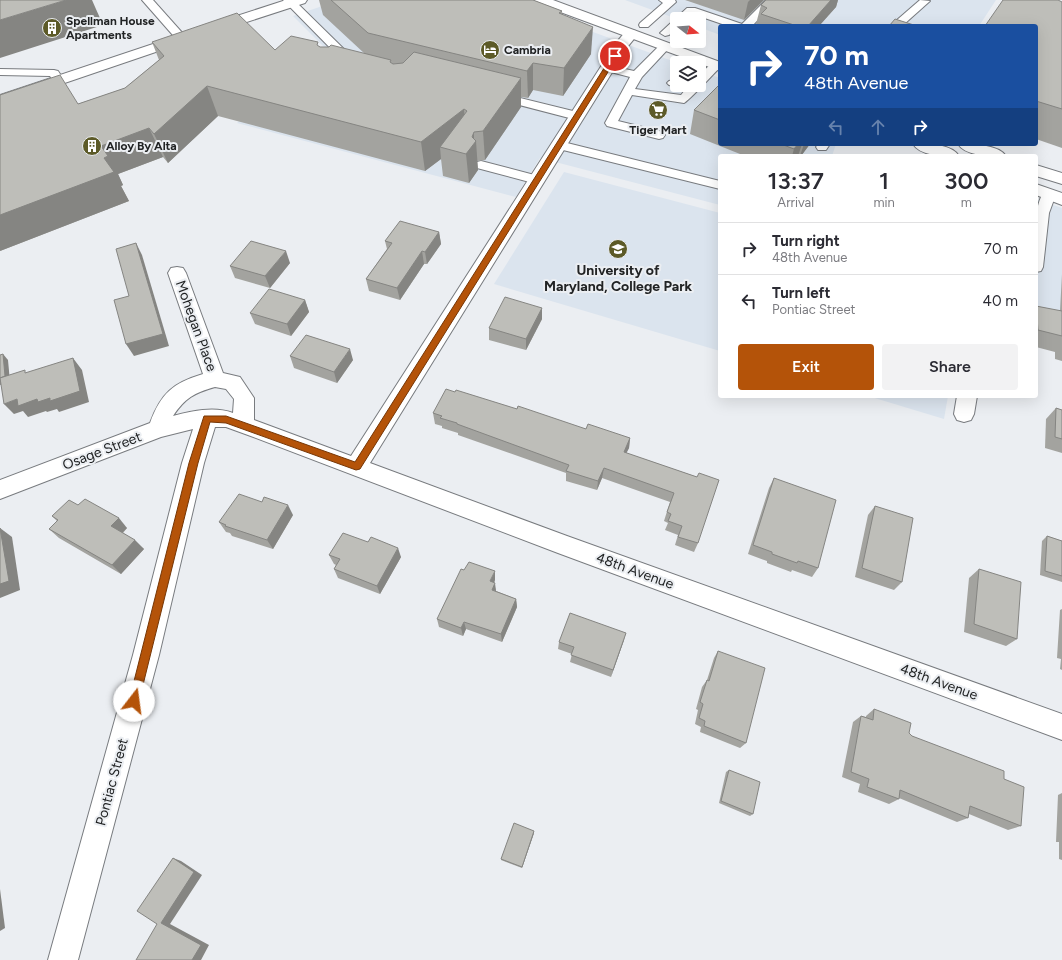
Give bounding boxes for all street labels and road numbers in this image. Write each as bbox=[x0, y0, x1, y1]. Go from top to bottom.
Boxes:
street label: Mohegan Place bbox=[172, 278, 220, 374]
street label: Osage Street bbox=[60, 428, 144, 474]
street label: 48th Avenue bbox=[594, 549, 676, 593]
street label: 48th Avenue bbox=[898, 660, 980, 704]
street label: Pontiac Street bbox=[92, 736, 132, 828]

